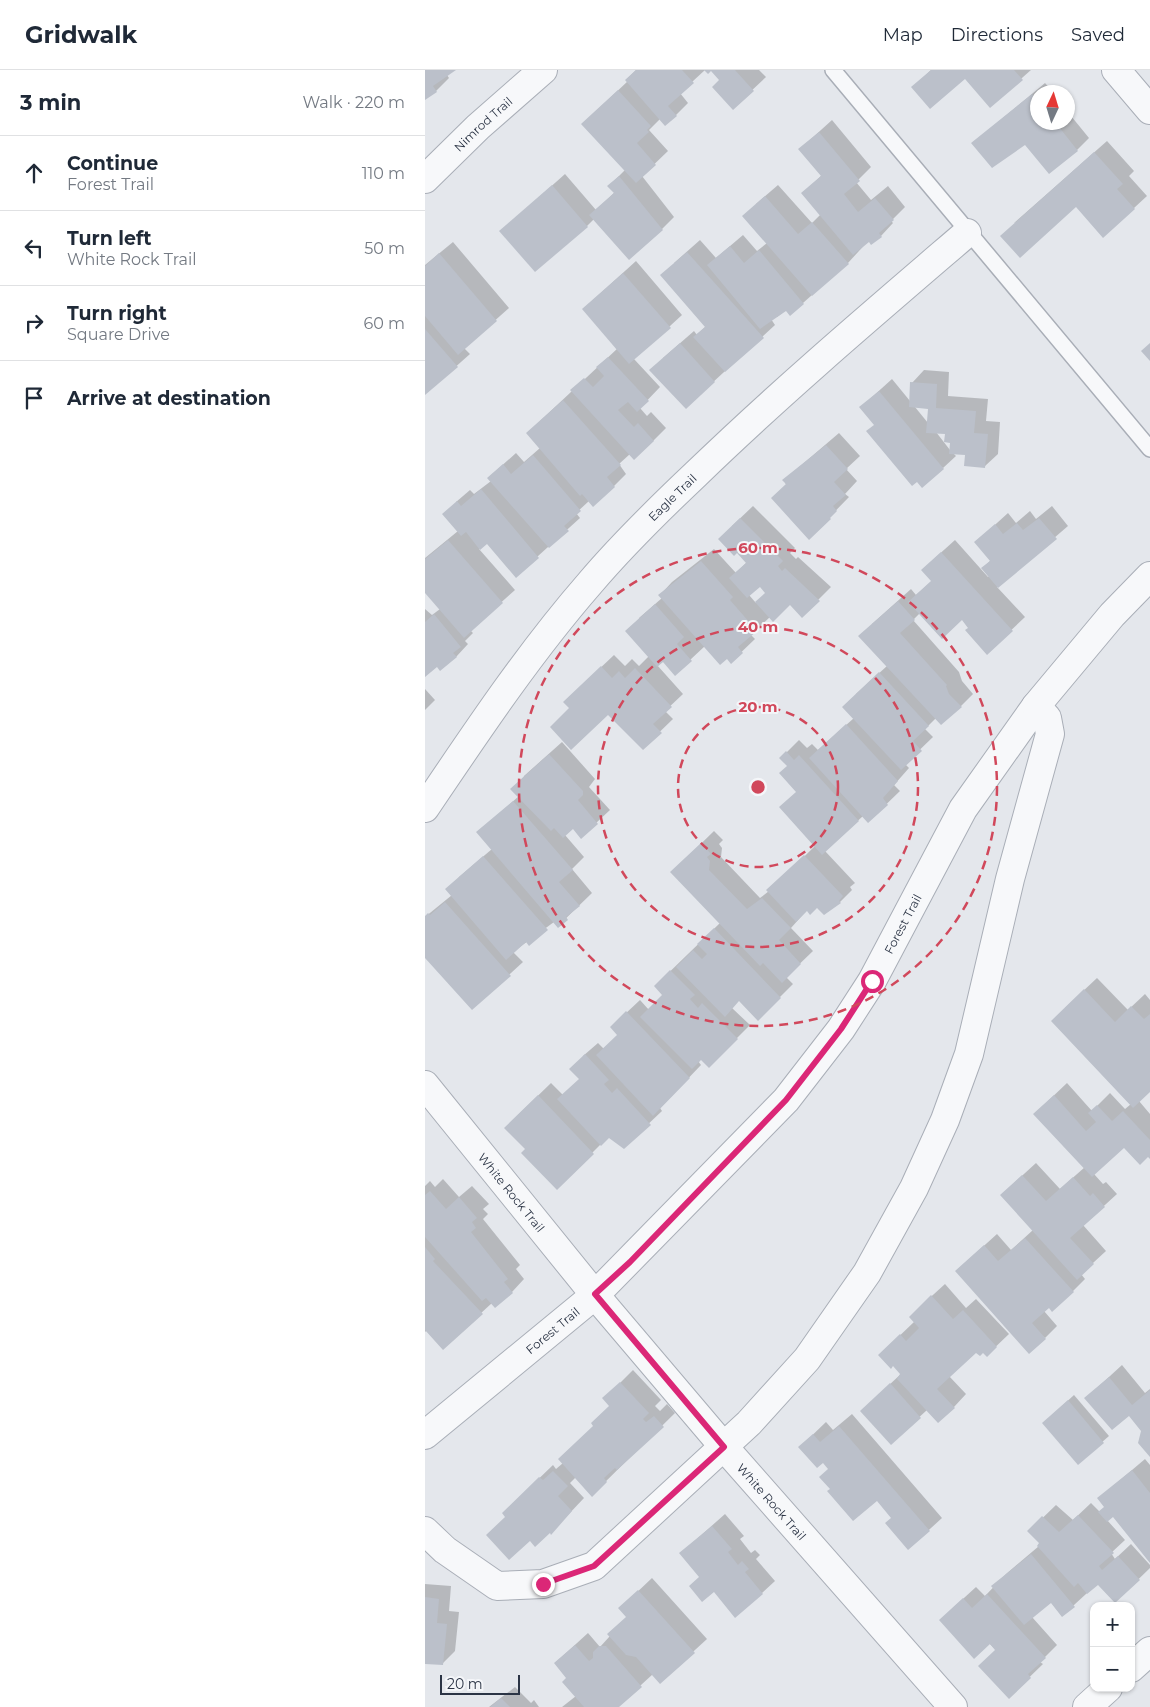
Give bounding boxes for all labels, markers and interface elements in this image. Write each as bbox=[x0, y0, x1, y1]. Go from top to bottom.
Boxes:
text: Gridwalk bbox=[25, 20, 137, 49]
text: Map bbox=[883, 24, 923, 46]
text: Directions bbox=[951, 24, 1043, 46]
text: Saved bbox=[1071, 24, 1125, 46]
north arrow bbox=[1030, 85, 1075, 130]
text: 3 min bbox=[20, 90, 81, 115]
text: Walk · 220 m bbox=[302, 93, 405, 112]
street label: Nimrod Trail bbox=[450, 93, 515, 154]
text: Continue bbox=[67, 152, 158, 175]
icon: ahead bbox=[20, 159, 48, 187]
text: 110 m bbox=[362, 164, 405, 183]
text: Forest Trail bbox=[67, 175, 154, 194]
text: Turn left bbox=[67, 227, 152, 250]
icon: left bbox=[20, 234, 48, 262]
text: 50 m bbox=[364, 239, 405, 258]
text: White Rock Trail bbox=[67, 250, 197, 269]
text: Turn right bbox=[67, 302, 167, 325]
icon: right bbox=[20, 309, 48, 337]
text: 60 m bbox=[363, 314, 405, 333]
text: Square Drive bbox=[67, 325, 170, 344]
icon: arrive bbox=[20, 384, 48, 412]
text: Arrive at destination bbox=[67, 387, 271, 410]
street label: Eagle Trail bbox=[645, 470, 699, 524]
text: 60 m bbox=[738, 538, 778, 557]
text: 40 m bbox=[738, 617, 778, 636]
text: 20 m bbox=[738, 697, 778, 716]
centre of rings bbox=[749, 778, 767, 796]
street label: Forest Trail bbox=[880, 891, 924, 956]
route start bbox=[861, 970, 884, 993]
street label: White Rock Trail bbox=[475, 1150, 548, 1235]
street label: Forest Trail bbox=[522, 1304, 582, 1357]
street label: White Rock Trail bbox=[734, 1460, 810, 1543]
route end bbox=[532, 1573, 555, 1596]
map controls bbox=[1090, 1602, 1135, 1692]
button: + bbox=[1090, 1602, 1135, 1647]
button: − bbox=[1090, 1647, 1135, 1692]
scale bar bbox=[440, 1672, 520, 1695]
text: 20 m bbox=[447, 1675, 483, 1693]

